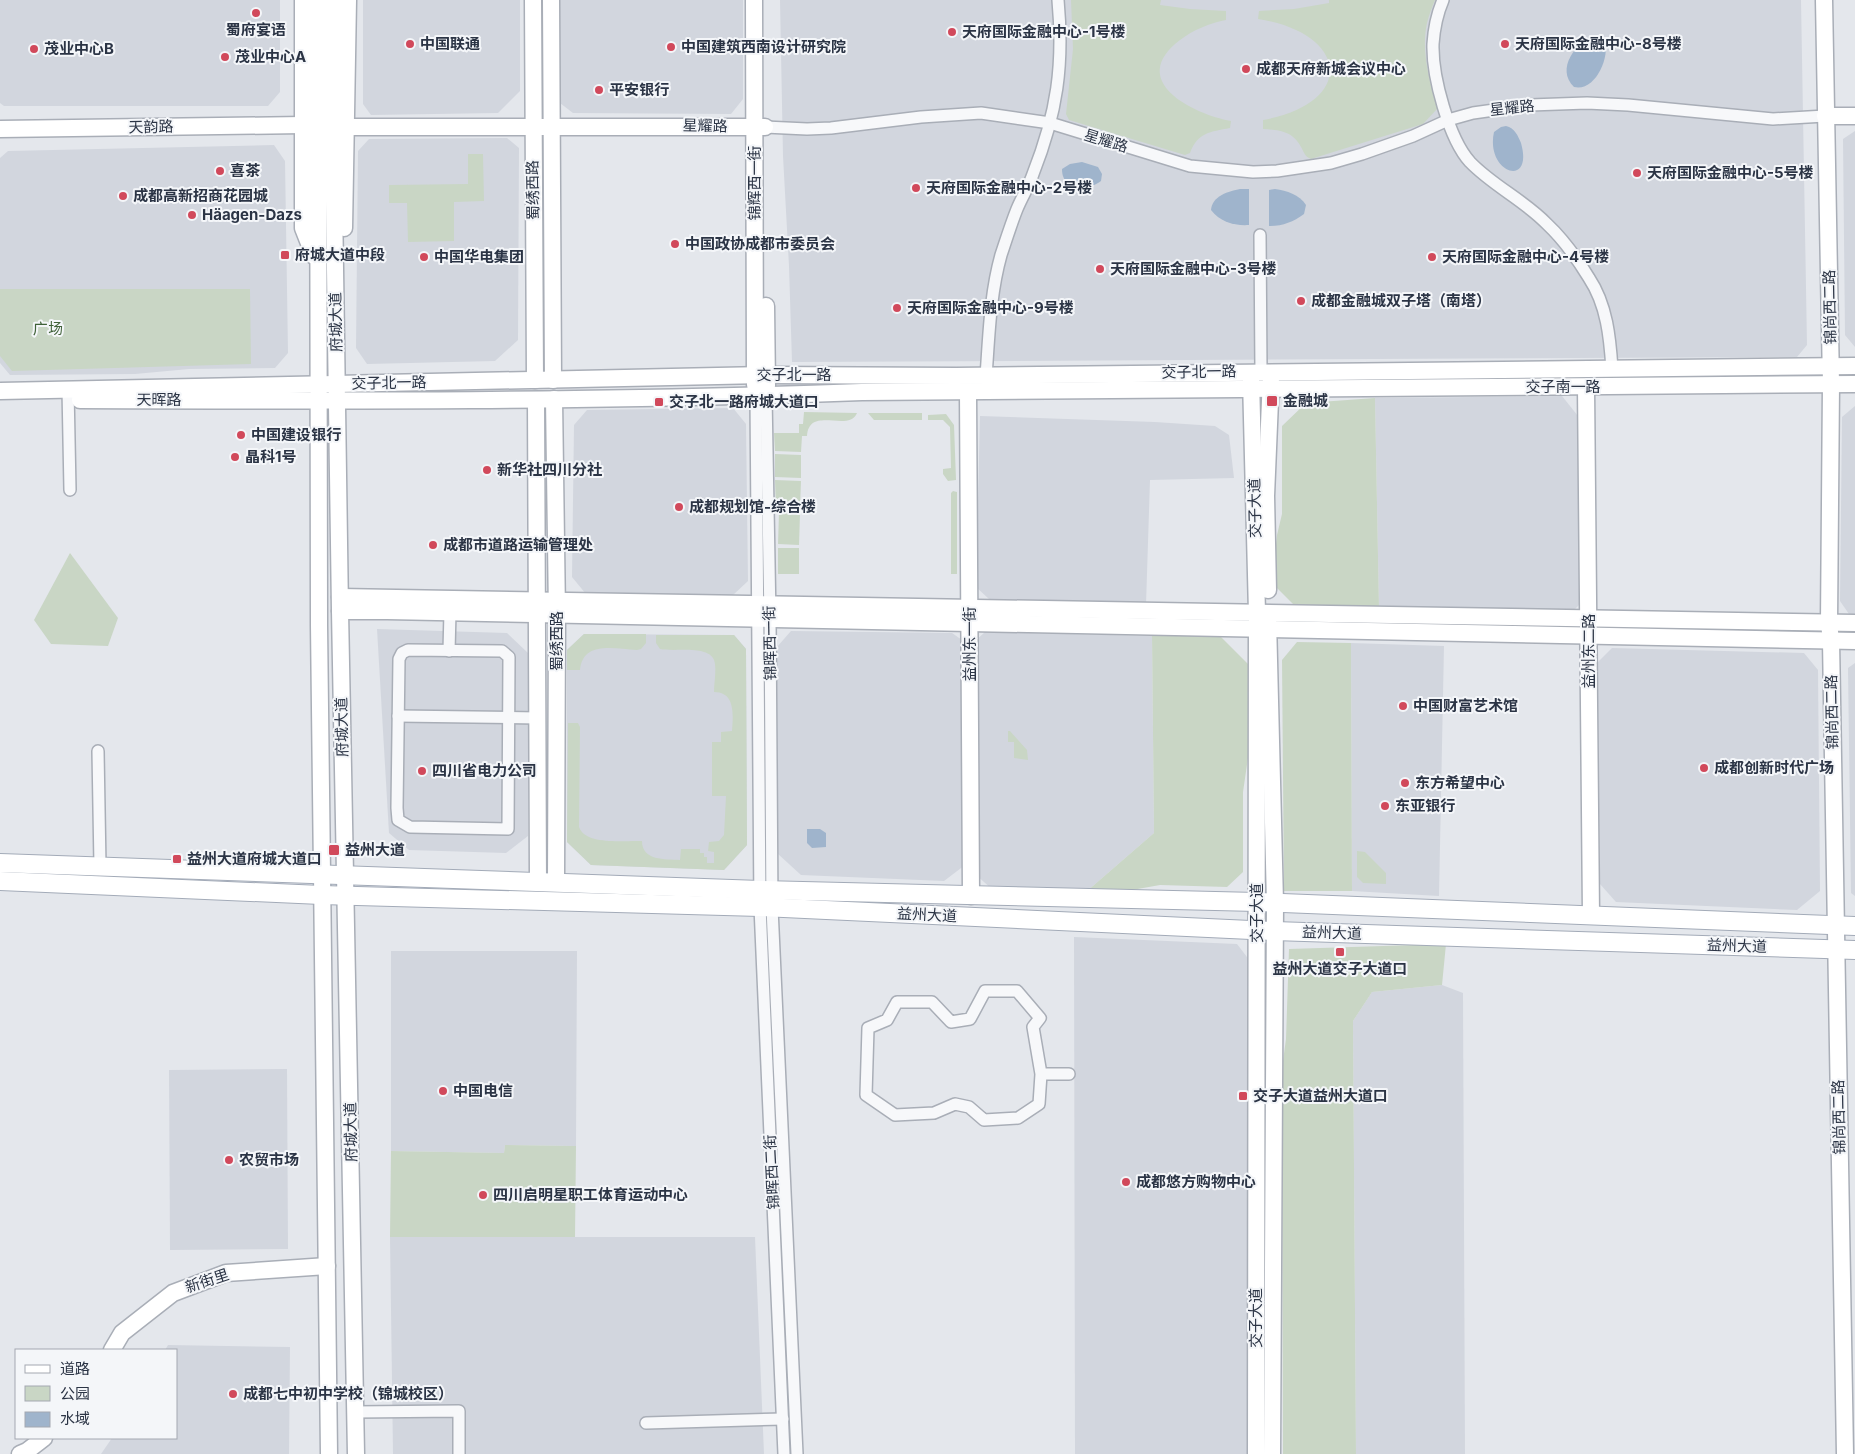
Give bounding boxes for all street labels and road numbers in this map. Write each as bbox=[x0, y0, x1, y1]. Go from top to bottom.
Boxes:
street label: 星耀路 bbox=[1489, 96, 1535, 119]
street label: 星耀路 bbox=[682, 116, 728, 135]
street label: 天韵路 bbox=[128, 117, 174, 136]
street label: 星耀路 bbox=[1082, 125, 1130, 156]
street label: 锦辉西一街 bbox=[745, 145, 764, 221]
street label: 蜀绣西路 bbox=[522, 160, 543, 220]
street label: 锦尚西二路 bbox=[1819, 269, 1840, 345]
street label: 府城大道 bbox=[325, 292, 346, 352]
street label: 交子北一路 bbox=[1161, 361, 1237, 382]
street label: 交子北一路 bbox=[756, 365, 832, 384]
street label: 交子北一路 bbox=[351, 372, 427, 393]
street label: 交子南一路 bbox=[1525, 377, 1601, 396]
street label: 天晖路 bbox=[136, 390, 182, 409]
street label: 交子大道 bbox=[1244, 478, 1265, 538]
street label: 锦晖西一街 bbox=[759, 605, 780, 681]
street label: 益州东一街 bbox=[960, 606, 979, 682]
street label: 蜀绣西路 bbox=[547, 611, 566, 671]
street label: 益州东二路 bbox=[1579, 613, 1598, 689]
street label: 锦尚西二路 bbox=[1821, 674, 1842, 750]
street label: 府城大道 bbox=[331, 697, 352, 757]
street label: 交子大道 bbox=[1247, 883, 1266, 943]
street label: 益州大道 bbox=[897, 903, 957, 926]
street label: 益州大道 bbox=[1302, 922, 1362, 943]
street label: 益州大道 bbox=[1707, 935, 1767, 956]
street label: 锦尚西二路 bbox=[1828, 1079, 1849, 1155]
street label: 府城大道 bbox=[340, 1102, 361, 1162]
street label: 锦晖西二街 bbox=[760, 1134, 783, 1210]
street label: 新街里 bbox=[183, 1265, 231, 1297]
street label: 交子大道 bbox=[1246, 1288, 1265, 1348]

